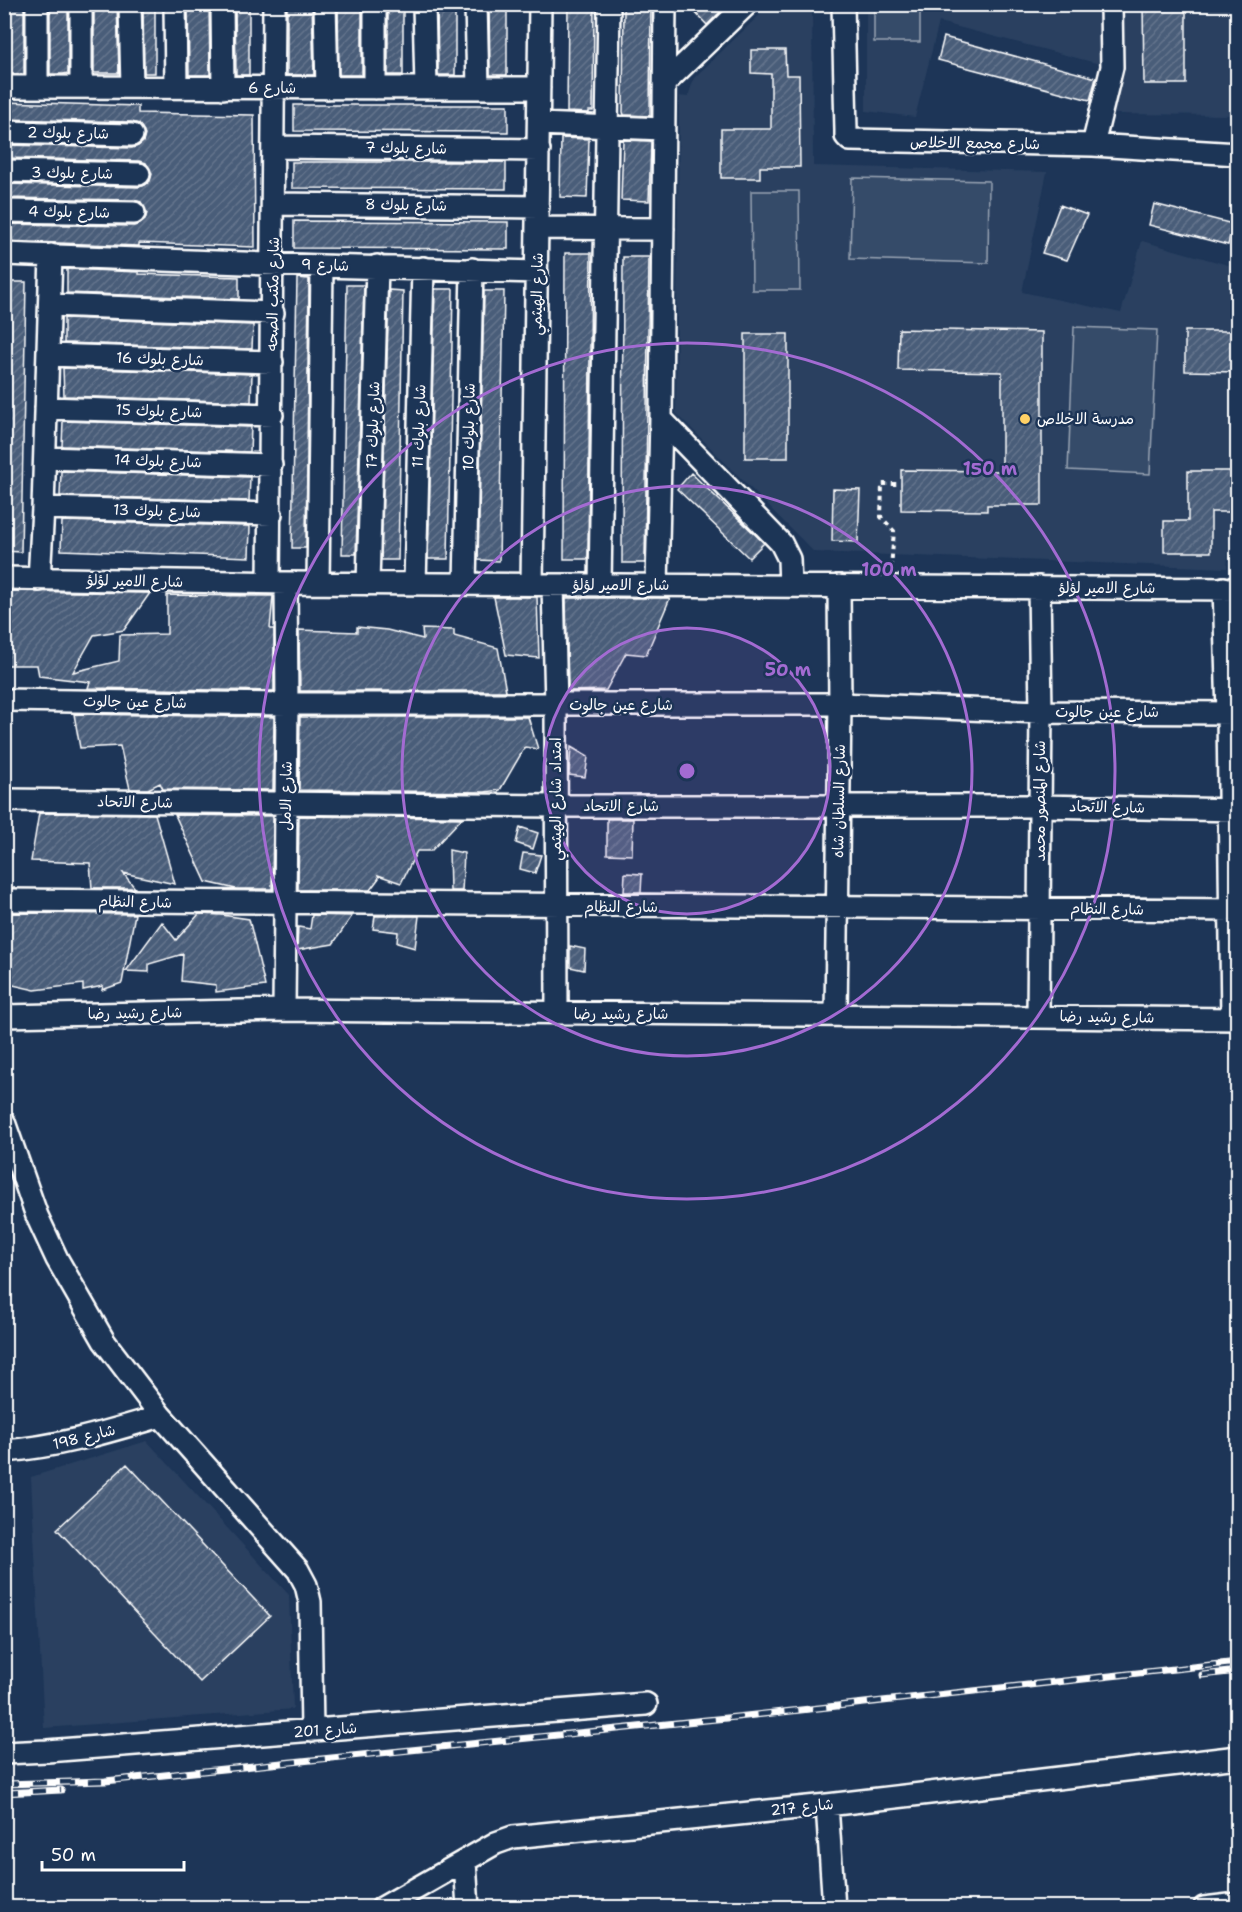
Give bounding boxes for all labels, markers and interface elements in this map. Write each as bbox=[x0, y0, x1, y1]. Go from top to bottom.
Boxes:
street label: شارع 6 bbox=[248, 78, 296, 98]
street label: شارع بلوك 2 bbox=[27, 122, 109, 144]
street label: شارع مجمع الاخلاص bbox=[910, 132, 1040, 155]
street label: شارع بلوك 7 bbox=[365, 137, 447, 159]
street label: شارع بلوك 3 bbox=[31, 162, 113, 184]
street label: شارع بلوك 8 bbox=[365, 194, 447, 216]
street label: شارع بلوك 4 bbox=[28, 201, 110, 223]
street label: شارع مكتب الصحه bbox=[262, 237, 284, 351]
street label: شارع الهيثمي bbox=[526, 252, 551, 336]
street label: شارع 9 bbox=[301, 254, 349, 276]
street label: شارع بلوك 16 bbox=[116, 347, 204, 371]
street label: شارع بلوك 17 bbox=[361, 381, 385, 469]
street label: شارع بلوك 10 bbox=[458, 383, 480, 471]
street label: شارع بلوك 11 bbox=[408, 384, 430, 468]
street label: شارع بلوك 15 bbox=[115, 399, 203, 423]
place label: مدرسة الاخلاص bbox=[1037, 409, 1134, 429]
marker: مدرسة الاخلاص bbox=[1018, 412, 1032, 426]
street label: شارع بلوك 14 bbox=[114, 449, 202, 473]
text: 150 m bbox=[963, 457, 1018, 481]
street label: شارع بلوك 13 bbox=[113, 499, 201, 523]
text: 100 m bbox=[861, 558, 917, 582]
street label: شارع الامير لؤلؤ bbox=[86, 570, 183, 592]
street label: شارع الامير لؤلؤ bbox=[572, 575, 669, 595]
street label: شارع الامير لؤلؤ bbox=[1058, 578, 1155, 598]
text: 50 m bbox=[765, 658, 812, 682]
street label: شارع عين جالوت bbox=[83, 691, 187, 713]
street label: شارع عين جالوت bbox=[569, 695, 673, 715]
street label: شارع عين جالوت bbox=[1055, 702, 1159, 722]
street label: امتداد شارع الهيثمي bbox=[546, 737, 569, 861]
street label: شارع المنصور محمد bbox=[1030, 740, 1050, 862]
street label: شارع السلطان شاه bbox=[828, 744, 850, 858]
street label: شارع الامل bbox=[275, 761, 297, 831]
centre of rings bbox=[677, 761, 697, 781]
street label: شارع الاتحاد bbox=[97, 791, 173, 813]
street label: شارع الاتحاد bbox=[583, 796, 659, 816]
street label: شارع الاتحاد bbox=[1069, 796, 1145, 818]
street label: شارع النظام bbox=[98, 891, 172, 915]
street label: شارع النظام bbox=[584, 897, 658, 919]
street label: شارع النظام bbox=[1070, 898, 1144, 922]
street label: شارع رشيد رضا bbox=[87, 1002, 183, 1024]
street label: شارع رشيد رضا bbox=[574, 1004, 668, 1024]
street label: شارع رشيد رضا bbox=[1059, 1006, 1155, 1028]
street label: شارع 198 bbox=[51, 1420, 117, 1454]
street label: شارع 201 bbox=[292, 1718, 358, 1742]
street label: شارع 217 bbox=[769, 1794, 835, 1820]
scale bar bbox=[42, 1834, 184, 1872]
text: 50 m bbox=[51, 1843, 96, 1867]

